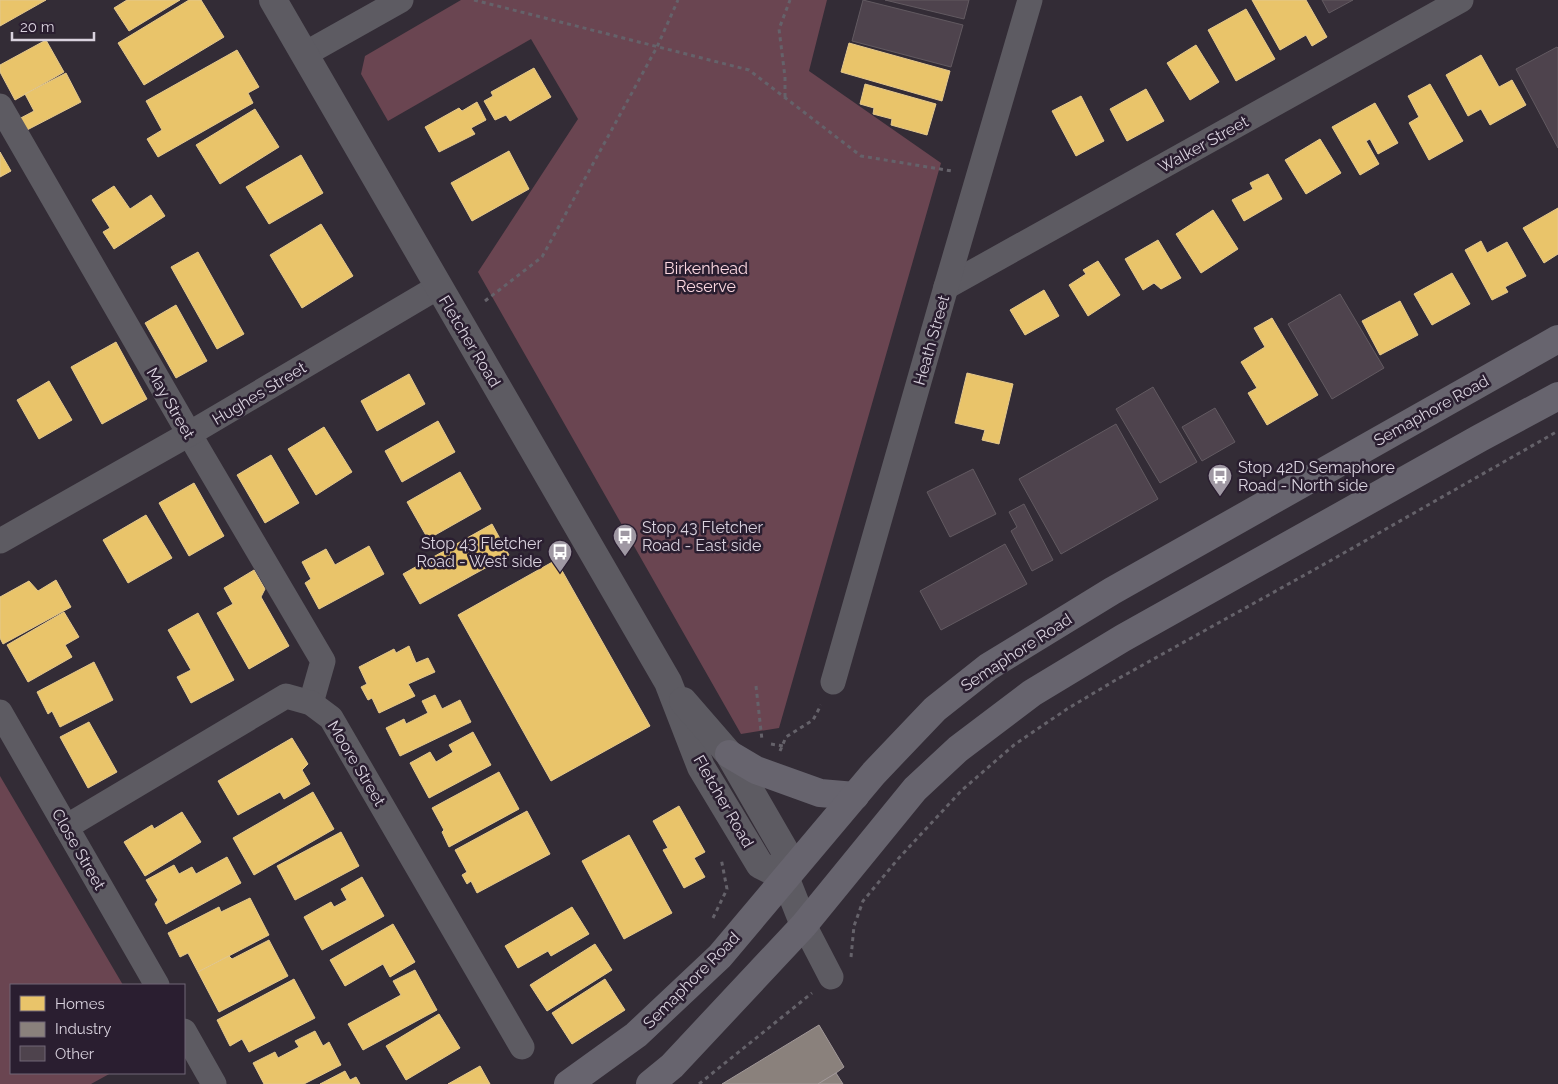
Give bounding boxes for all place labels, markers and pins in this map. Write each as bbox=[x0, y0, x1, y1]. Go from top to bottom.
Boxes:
place label: Stop 42D Semaphore Road - North side bbox=[1238, 458, 1395, 495]
bus stop icon: Stop 42D Semaphore Road - North side bbox=[1207, 463, 1233, 497]
place label: Stop 43 Fletcher Road - East side bbox=[642, 518, 763, 555]
bus stop icon: Stop 43 Fletcher Road - East side bbox=[612, 523, 638, 557]
place label: Stop 43 Fletcher Road - West side bbox=[416, 534, 542, 571]
bus stop icon: Stop 43 Fletcher Road - West side bbox=[547, 539, 573, 573]

